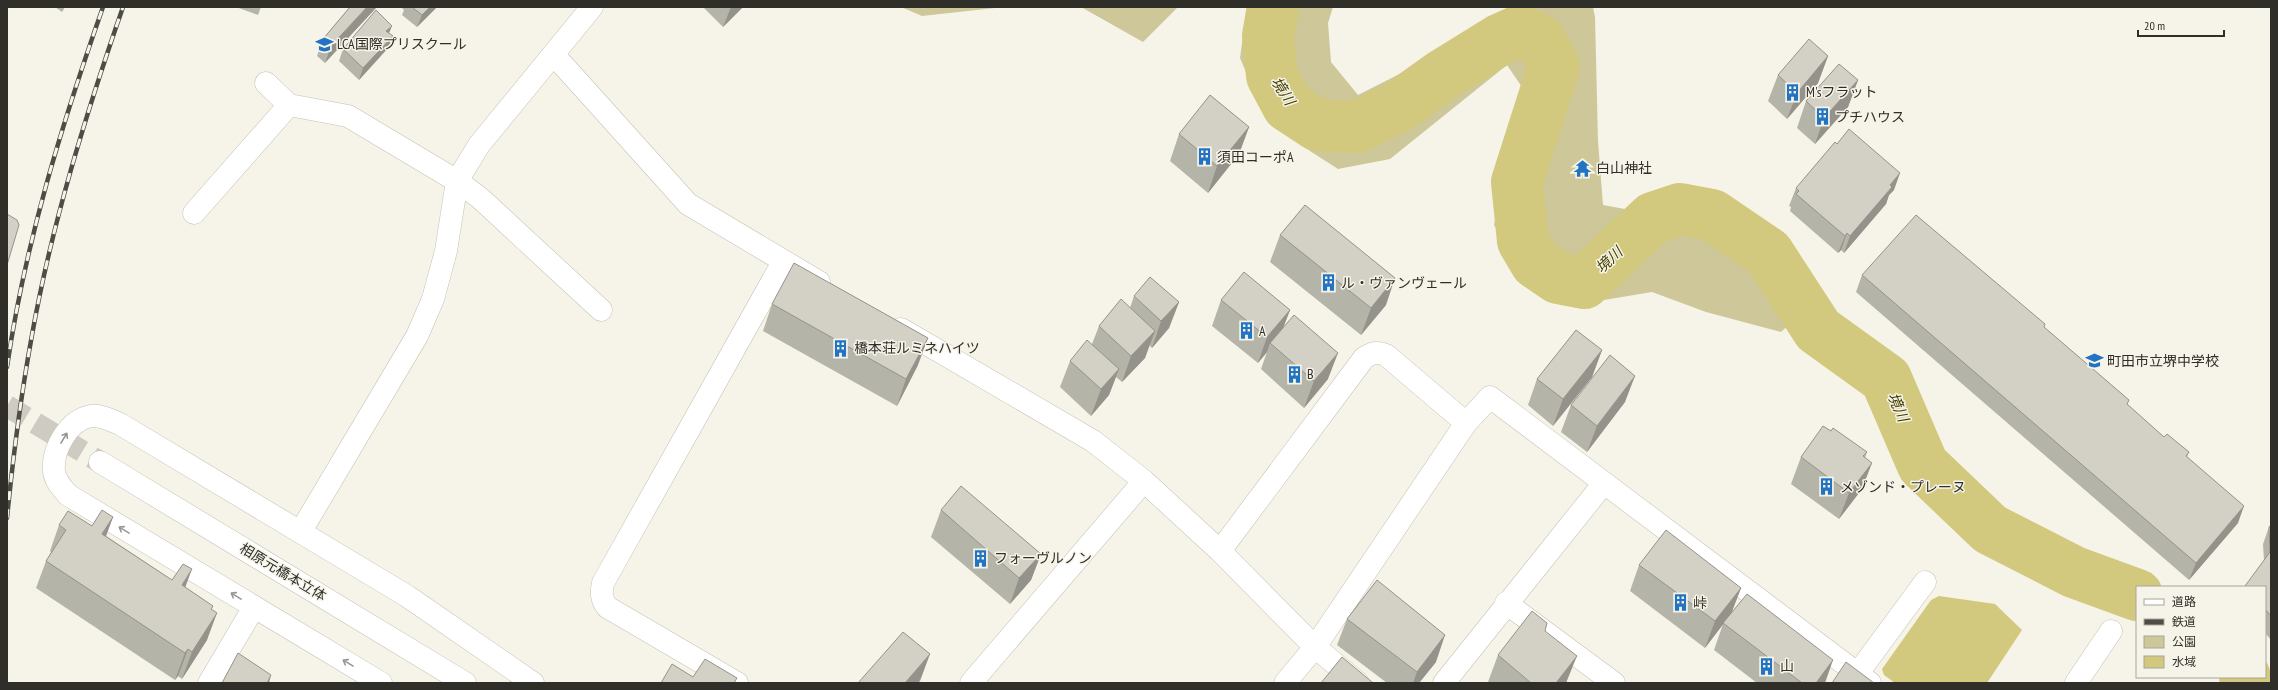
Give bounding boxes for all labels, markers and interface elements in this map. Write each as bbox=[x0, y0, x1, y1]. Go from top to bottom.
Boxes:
scale bar bbox=[2138, 12, 2224, 38]
text: 20 m bbox=[2144, 18, 2165, 33]
school or university icon: LCA国際プリスクール bbox=[314, 34, 334, 54]
place label: LCA国際プリスクール bbox=[337, 35, 467, 53]
water label: 境川 bbox=[1267, 73, 1300, 110]
building icon: M'sフラット bbox=[1783, 82, 1803, 102]
place label: M'sフラット bbox=[1806, 83, 1877, 101]
building icon: プチハウス bbox=[1812, 107, 1832, 127]
place label: プチハウス bbox=[1835, 108, 1905, 126]
building icon: 須田コーポA bbox=[1194, 147, 1214, 167]
place label: 須田コーポA bbox=[1217, 148, 1294, 166]
temple icon: 白山神社 bbox=[1573, 158, 1593, 178]
place label: 白山神社 bbox=[1596, 159, 1652, 177]
water label: 境川 bbox=[1591, 241, 1628, 277]
building icon: ル・ヴァンヴェール bbox=[1318, 273, 1338, 293]
place label: ル・ヴァンヴェール bbox=[1341, 274, 1467, 292]
building icon: A bbox=[1236, 321, 1256, 341]
place label: A bbox=[1259, 322, 1266, 340]
building icon: 橋本荘ルミネハイツ bbox=[831, 338, 851, 358]
place label: 橋本荘ルミネハイツ bbox=[854, 339, 980, 357]
school or university icon: 町田市立堺中学校 bbox=[2084, 351, 2104, 371]
place label: 町田市立堺中学校 bbox=[2107, 352, 2219, 370]
building icon: B bbox=[1284, 364, 1304, 384]
place label: B bbox=[1307, 365, 1314, 383]
water label: 境川 bbox=[1884, 389, 1914, 426]
one-way arrow bbox=[60, 432, 68, 444]
building icon: メゾンド・プレーヌ bbox=[1817, 477, 1837, 497]
place label: メゾンド・プレーヌ bbox=[1840, 478, 1966, 496]
one-way arrow bbox=[118, 525, 130, 533]
street label: 相原元橋本立体 bbox=[236, 539, 330, 605]
building icon: フォーヴルノン bbox=[971, 548, 991, 568]
place label: フォーヴルノン bbox=[994, 549, 1092, 567]
legend bbox=[2136, 586, 2266, 678]
one-way arrow bbox=[230, 592, 242, 600]
building icon: 峠 bbox=[1670, 593, 1690, 613]
place label: 峠 bbox=[1693, 594, 1707, 612]
text: 道路 bbox=[2172, 594, 2196, 609]
text: 鉄道 bbox=[2172, 614, 2196, 629]
text: 公園 bbox=[2172, 634, 2196, 649]
text: 水域 bbox=[2172, 654, 2196, 669]
building icon: 山 bbox=[1757, 656, 1777, 676]
place label: 山 bbox=[1780, 657, 1794, 675]
one-way arrow bbox=[342, 658, 354, 666]

